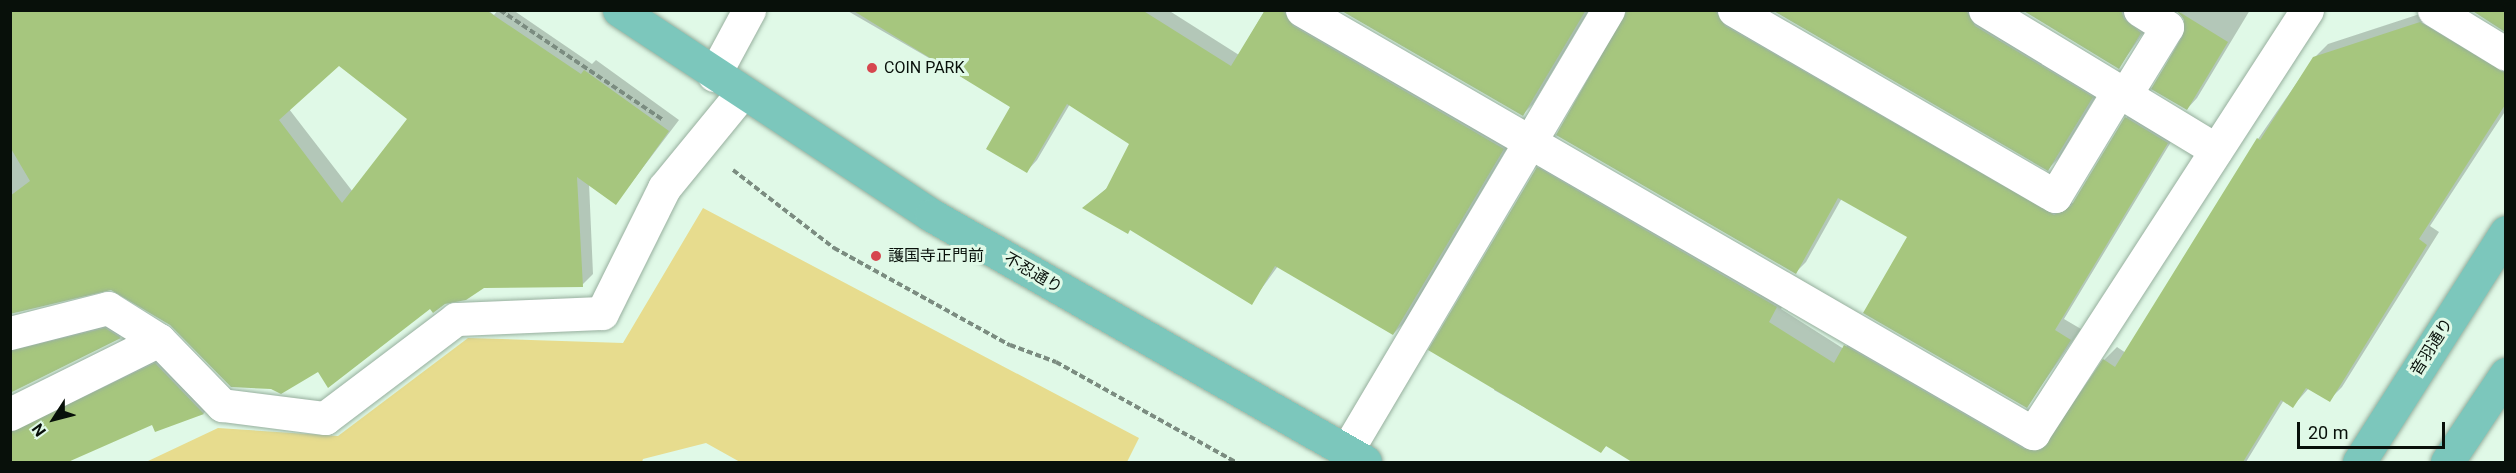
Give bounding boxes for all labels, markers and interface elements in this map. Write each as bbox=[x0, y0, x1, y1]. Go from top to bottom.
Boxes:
place label: COIN PARK bbox=[884, 58, 965, 78]
marker: COIN PARK bbox=[865, 61, 879, 75]
place label: 護国寺正門前 bbox=[888, 246, 984, 266]
marker: 護国寺正門前 bbox=[869, 249, 883, 263]
street label: 不忍通り bbox=[1000, 249, 1066, 297]
street label: 音羽通り bbox=[2407, 315, 2457, 379]
north arrow bbox=[24, 389, 84, 449]
scale bar bbox=[2300, 410, 2448, 448]
text: N bbox=[28, 420, 50, 440]
text: 20 m bbox=[2308, 422, 2348, 443]

